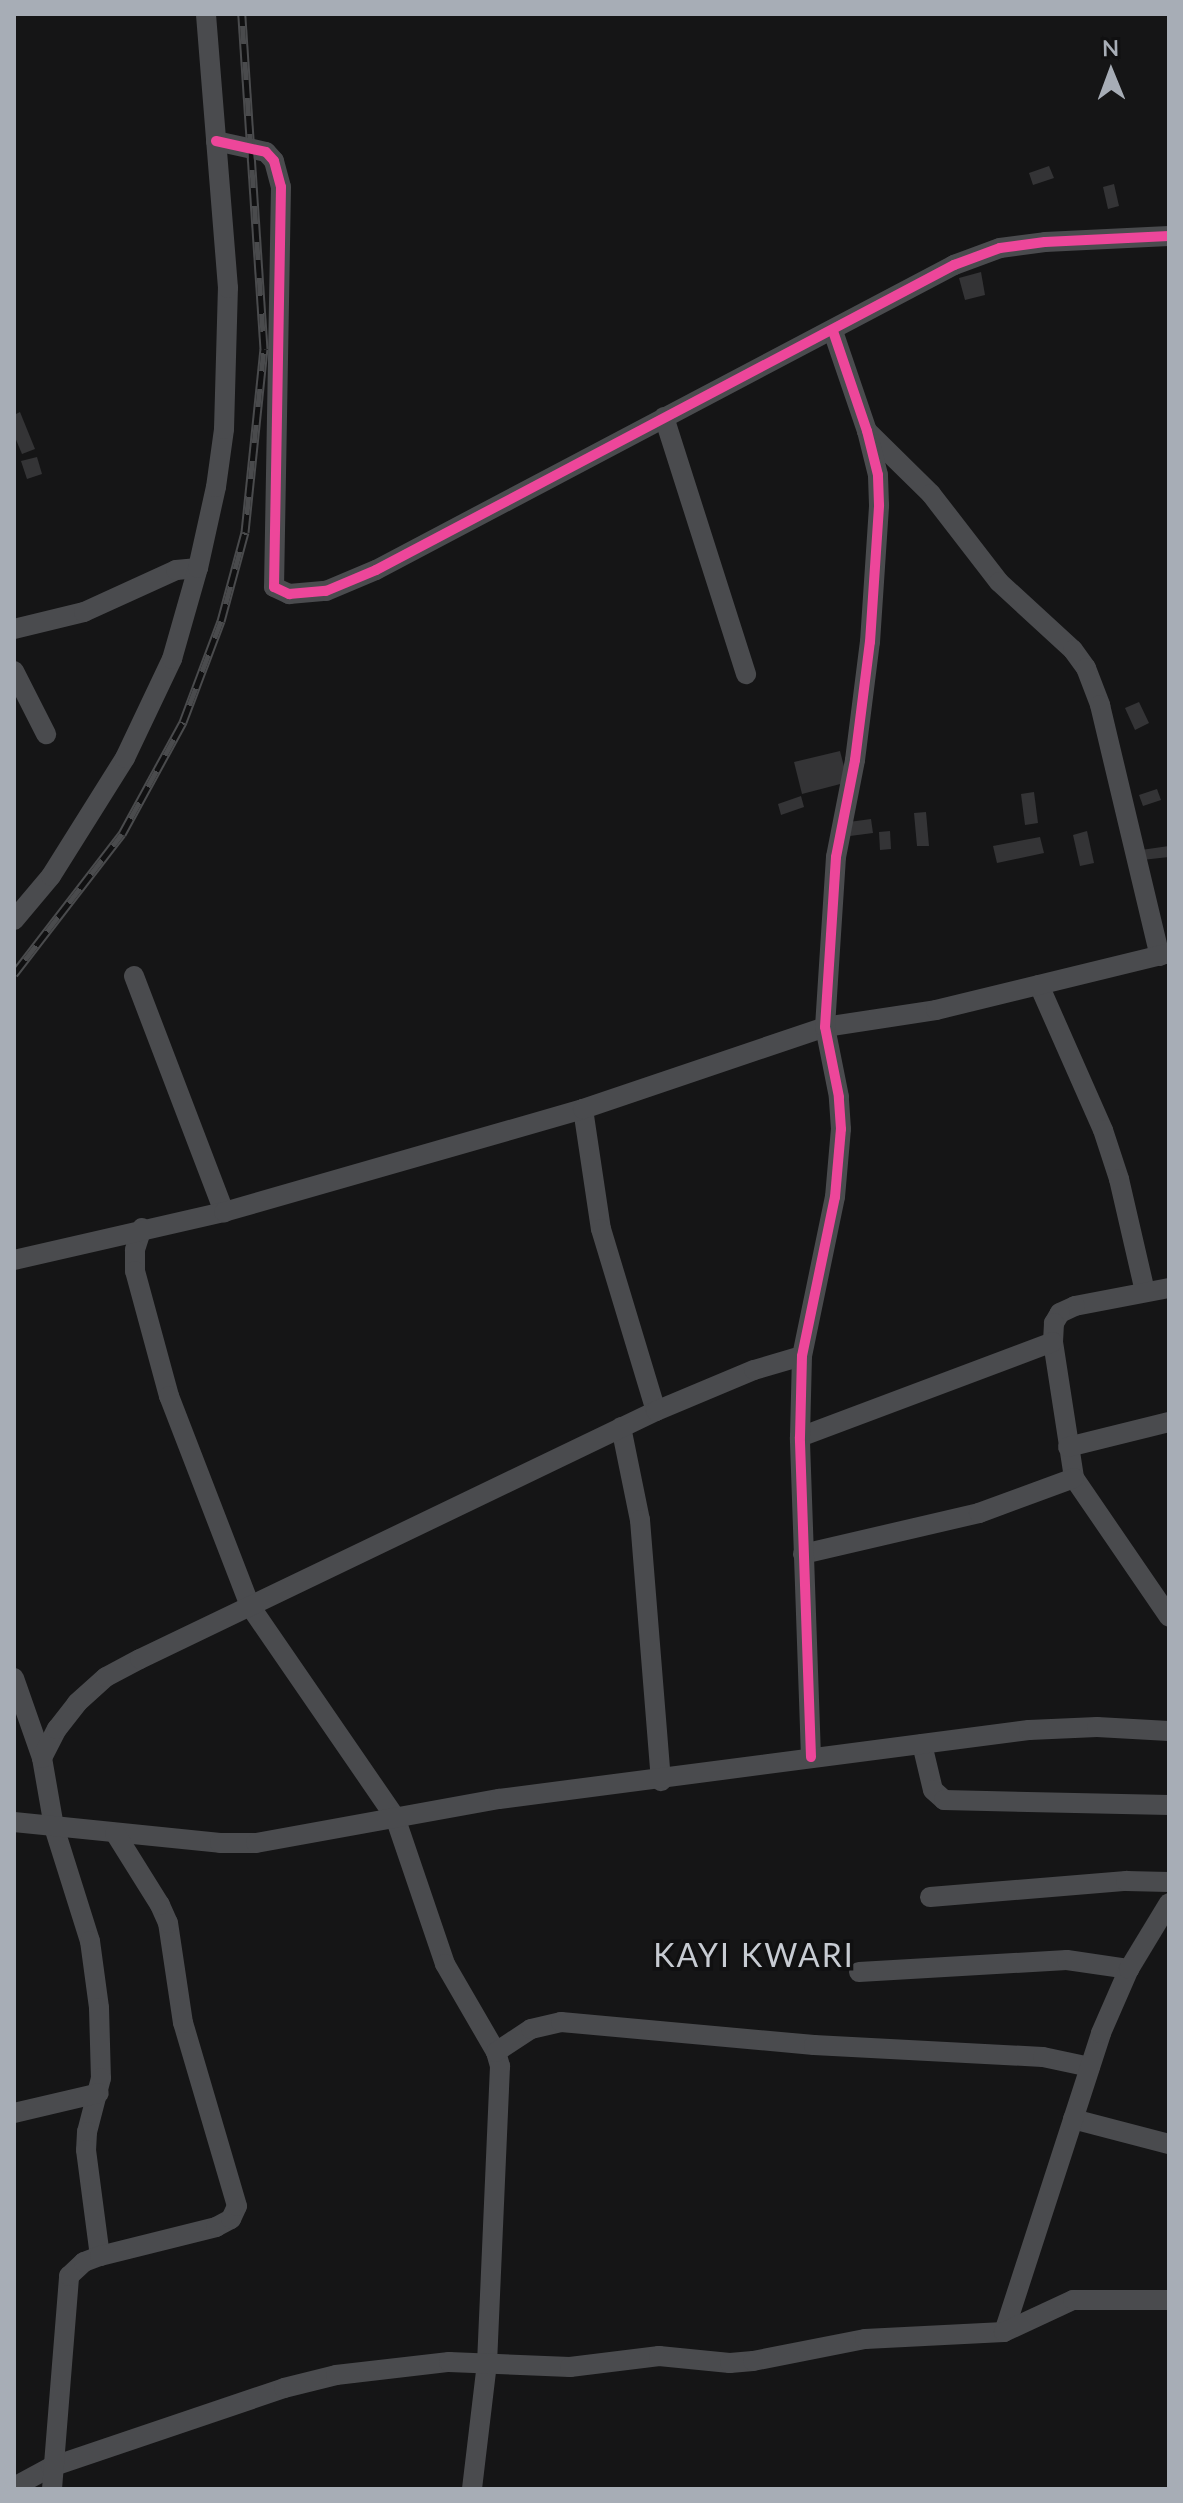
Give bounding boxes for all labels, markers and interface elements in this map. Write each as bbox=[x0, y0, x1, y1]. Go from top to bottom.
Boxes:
north arrow bbox=[1071, 32, 1151, 112]
text: N bbox=[1102, 34, 1119, 61]
district label: KAYI KWARI bbox=[653, 1936, 855, 1974]

